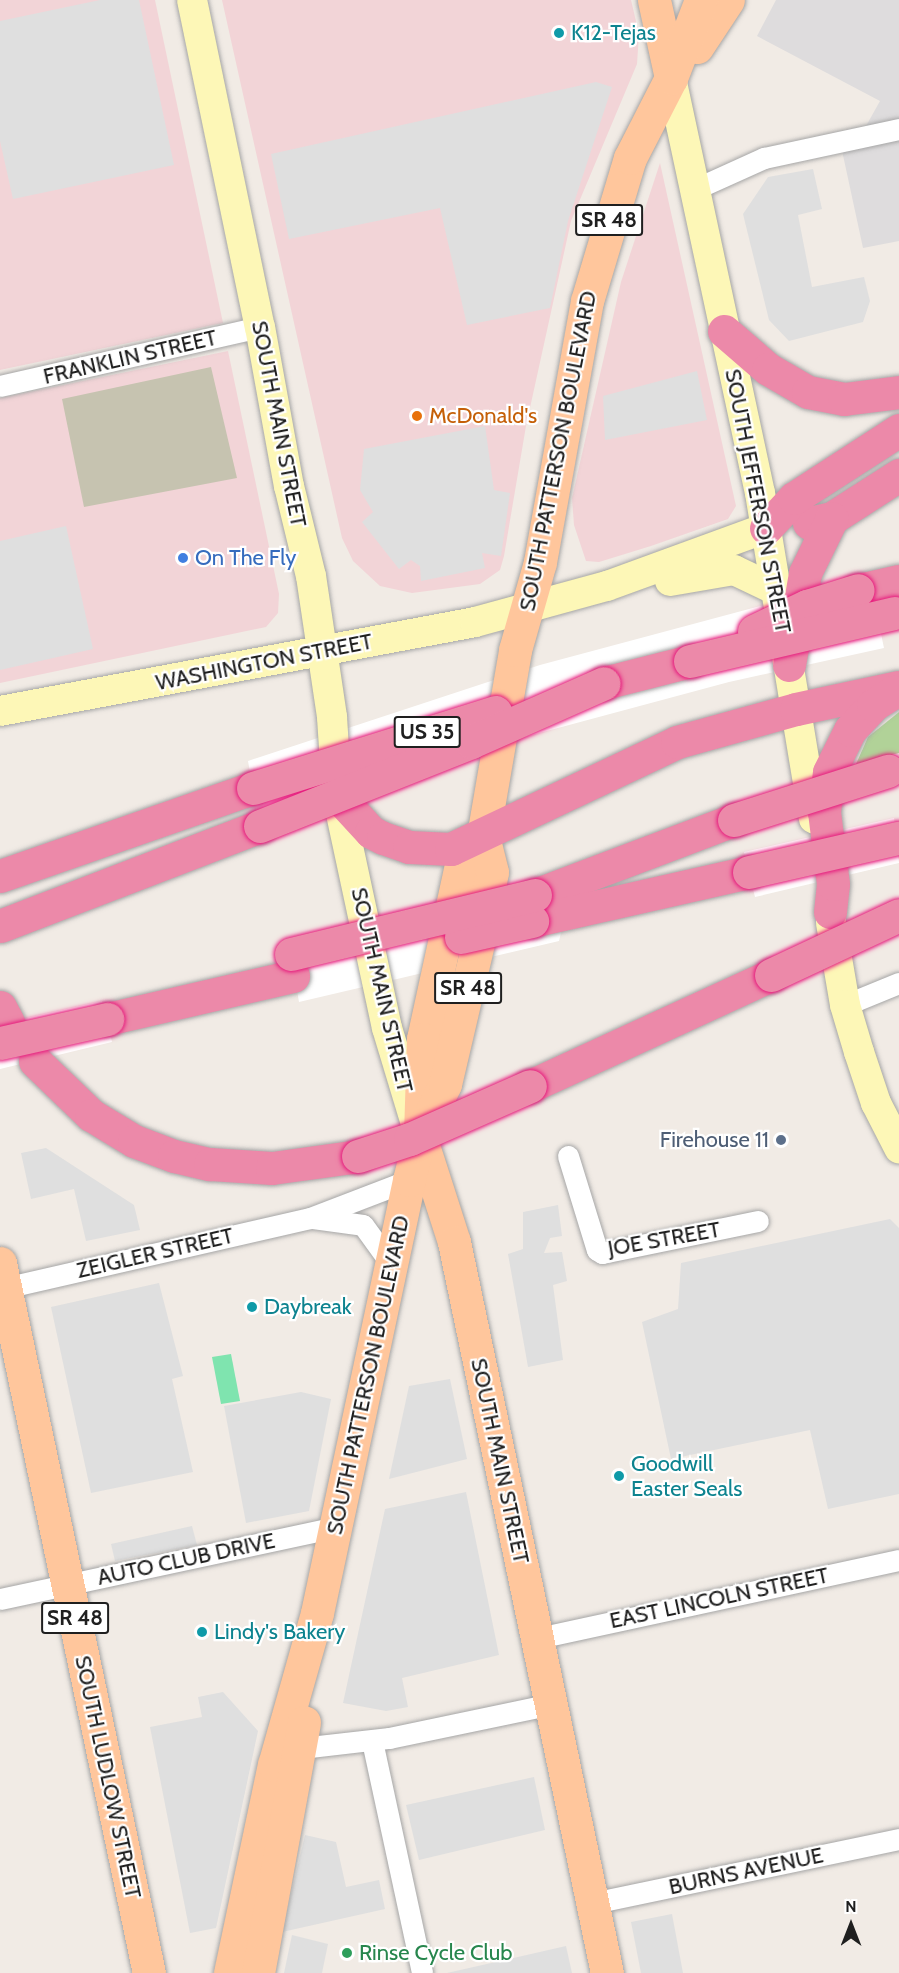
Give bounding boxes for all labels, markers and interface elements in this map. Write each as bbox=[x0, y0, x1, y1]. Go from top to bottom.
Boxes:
place label: K12-Tejas bbox=[571, 20, 656, 46]
marker: K12-Tejas bbox=[552, 26, 566, 40]
road number: SR 48 bbox=[574, 202, 644, 238]
street label: SOUTH PATTERSON BOULEVARD bbox=[514, 289, 602, 613]
street label: SOUTH MAIN STREET bbox=[246, 319, 312, 529]
street label: FRANKLIN STREET bbox=[41, 324, 219, 390]
street label: SOUTH JEFFERSON STREET bbox=[719, 367, 797, 635]
place label: McDonald's bbox=[429, 403, 537, 429]
marker: McDonald's bbox=[410, 409, 424, 423]
place label: On The Fly bbox=[195, 545, 296, 571]
marker: On The Fly bbox=[176, 551, 190, 565]
street label: WASHINGTON STREET bbox=[153, 628, 375, 696]
road number: US 35 bbox=[392, 714, 462, 750]
street label: SOUTH MAIN STREET bbox=[346, 885, 418, 1095]
road number: SR 48 bbox=[434, 970, 502, 1006]
place label: Firehouse 11 bbox=[660, 1127, 769, 1153]
marker: Firehouse 11 bbox=[774, 1133, 788, 1147]
street label: SOUTH PATTERSON BOULEVARD bbox=[321, 1213, 415, 1537]
street label: JOE STREET bbox=[606, 1216, 722, 1262]
street label: ZEIGLER STREET bbox=[74, 1222, 236, 1284]
place label: Daybreak bbox=[264, 1294, 352, 1320]
marker: Daybreak bbox=[245, 1300, 259, 1314]
street label: SOUTH MAIN STREET bbox=[465, 1356, 535, 1566]
place label: Goodwill Easter Seals bbox=[631, 1450, 742, 1502]
marker: Goodwill Easter Seals bbox=[612, 1469, 626, 1483]
street label: AUTO CLUB DRIVE bbox=[95, 1527, 277, 1591]
street label: EAST LINCOLN STREET bbox=[607, 1562, 831, 1634]
road number: SR 48 bbox=[40, 1600, 110, 1636]
place label: Lindy's Bakery bbox=[214, 1619, 345, 1645]
marker: Lindy's Bakery bbox=[195, 1625, 209, 1639]
street label: SOUTH LUDLOW STREET bbox=[69, 1653, 147, 1901]
street label: BURNS AVENUE bbox=[666, 1842, 826, 1900]
north arrow bbox=[821, 1895, 881, 1955]
text: N bbox=[845, 1897, 857, 1916]
place label: Rinse Cycle Club bbox=[359, 1940, 512, 1966]
marker: Rinse Cycle Club bbox=[340, 1946, 354, 1960]

